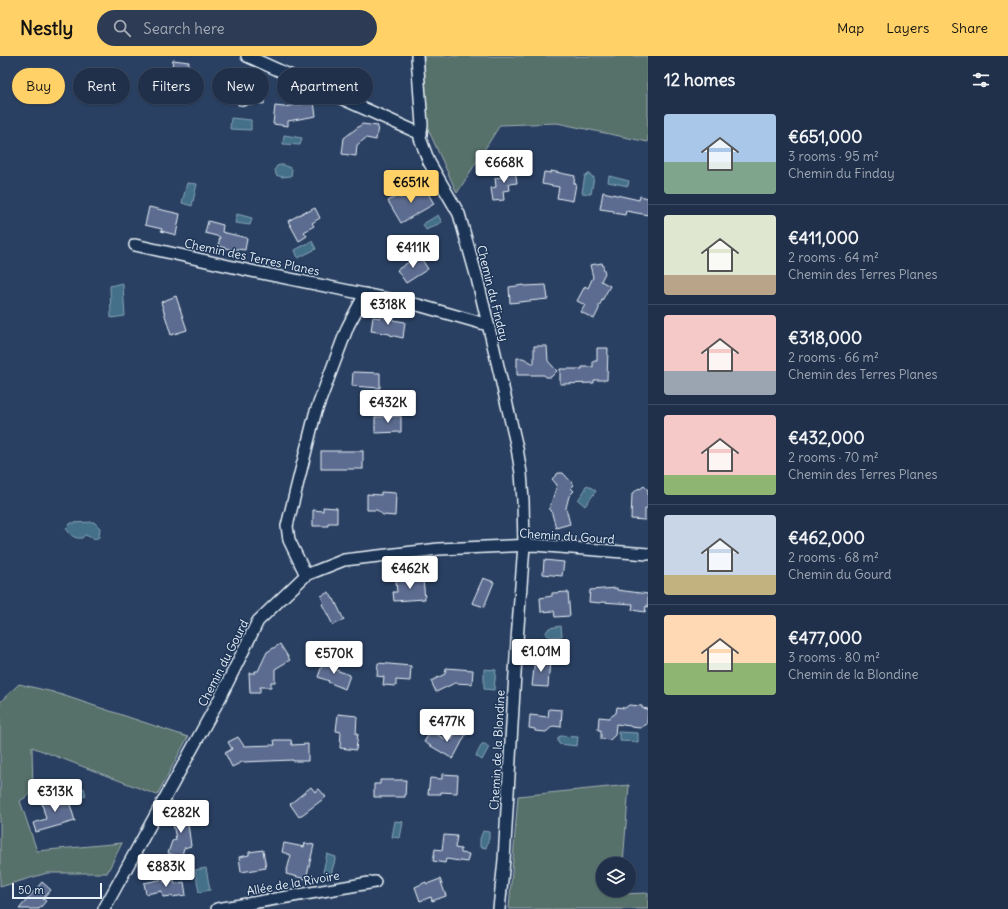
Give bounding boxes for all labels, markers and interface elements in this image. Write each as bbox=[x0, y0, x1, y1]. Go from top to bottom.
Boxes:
search box bbox=[97, 10, 377, 46]
text: Nestly bbox=[20, 16, 73, 40]
icon: search bbox=[111, 17, 133, 39]
text: Search here bbox=[143, 19, 225, 38]
text: Map bbox=[837, 19, 864, 37]
text: Layers bbox=[886, 19, 929, 37]
text: Share bbox=[951, 19, 988, 37]
chip: Buy bbox=[12, 68, 65, 104]
chip: Rent bbox=[73, 68, 130, 104]
chip: Filters bbox=[138, 68, 204, 104]
chip: New bbox=[212, 68, 269, 104]
chip: Apartment bbox=[277, 68, 373, 104]
text: 12 homes bbox=[664, 69, 735, 91]
icon: filters bbox=[970, 69, 992, 91]
text: €651,000 bbox=[788, 126, 862, 148]
icon: home bbox=[696, 130, 744, 178]
text: 3 rooms · 95 m² bbox=[788, 148, 879, 165]
pin: €668K bbox=[476, 150, 532, 184]
text: €668K bbox=[485, 154, 523, 171]
text: Chemin du Finday bbox=[788, 165, 895, 182]
pin: €651K bbox=[383, 170, 439, 204]
text: €651K bbox=[393, 174, 429, 191]
text: €411,000 bbox=[788, 227, 859, 249]
icon: home bbox=[696, 231, 744, 279]
street label: Chemin des Terres Planes bbox=[183, 235, 321, 279]
pin: €411K bbox=[385, 235, 441, 269]
text: €411K bbox=[396, 239, 430, 256]
street label: Chemin du Finday bbox=[474, 243, 512, 343]
text: 2 rooms · 64 m² bbox=[788, 249, 879, 266]
text: Chemin des Terres Planes bbox=[788, 266, 937, 283]
pin: €318K bbox=[360, 292, 416, 326]
text: €318K bbox=[370, 296, 406, 313]
text: €318,000 bbox=[788, 327, 862, 349]
icon: home bbox=[696, 331, 744, 379]
text: 2 rooms · 66 m² bbox=[788, 349, 879, 366]
text: Chemin des Terres Planes bbox=[788, 366, 937, 383]
pin: €432K bbox=[360, 390, 416, 424]
text: €432K bbox=[369, 394, 407, 411]
text: €432,000 bbox=[788, 427, 865, 449]
icon: home bbox=[696, 431, 744, 479]
text: 2 rooms · 70 m² bbox=[788, 449, 879, 466]
text: Chemin des Terres Planes bbox=[788, 466, 937, 483]
street label: Chemin du Gourd bbox=[519, 525, 615, 547]
text: €462,000 bbox=[788, 527, 865, 549]
icon: home bbox=[696, 531, 744, 579]
text: 2 rooms · 68 m² bbox=[788, 549, 879, 566]
pin: €462K bbox=[382, 556, 438, 590]
text: €462K bbox=[391, 560, 429, 577]
text: Chemin du Gourd bbox=[788, 566, 891, 583]
street label: Chemin du Gourd bbox=[195, 617, 251, 709]
text: €477,000 bbox=[788, 627, 862, 649]
icon: home bbox=[696, 631, 744, 679]
pin: €1.01M bbox=[508, 639, 574, 673]
pin: €570K bbox=[306, 641, 362, 675]
text: €1.01M bbox=[521, 643, 561, 660]
text: €570K bbox=[315, 645, 353, 662]
text: 3 rooms · 80 m² bbox=[788, 649, 880, 666]
text: Chemin de la Blondine bbox=[788, 666, 918, 683]
street label: Chemin de la Blondine bbox=[486, 689, 508, 811]
pin: €477K bbox=[419, 709, 475, 743]
text: €477K bbox=[429, 713, 465, 730]
pin: €313K bbox=[27, 779, 83, 813]
text: €313K bbox=[37, 783, 73, 800]
pin: €282K bbox=[153, 800, 209, 834]
text: €282K bbox=[162, 804, 200, 821]
pin: €883K bbox=[138, 854, 194, 888]
map controls bbox=[596, 857, 636, 897]
button: layers bbox=[596, 857, 636, 897]
text: €883K bbox=[147, 858, 185, 875]
street label: Allée de la Rivoire bbox=[245, 867, 341, 899]
scale bar bbox=[12, 881, 102, 900]
text: 50 m bbox=[18, 883, 44, 897]

